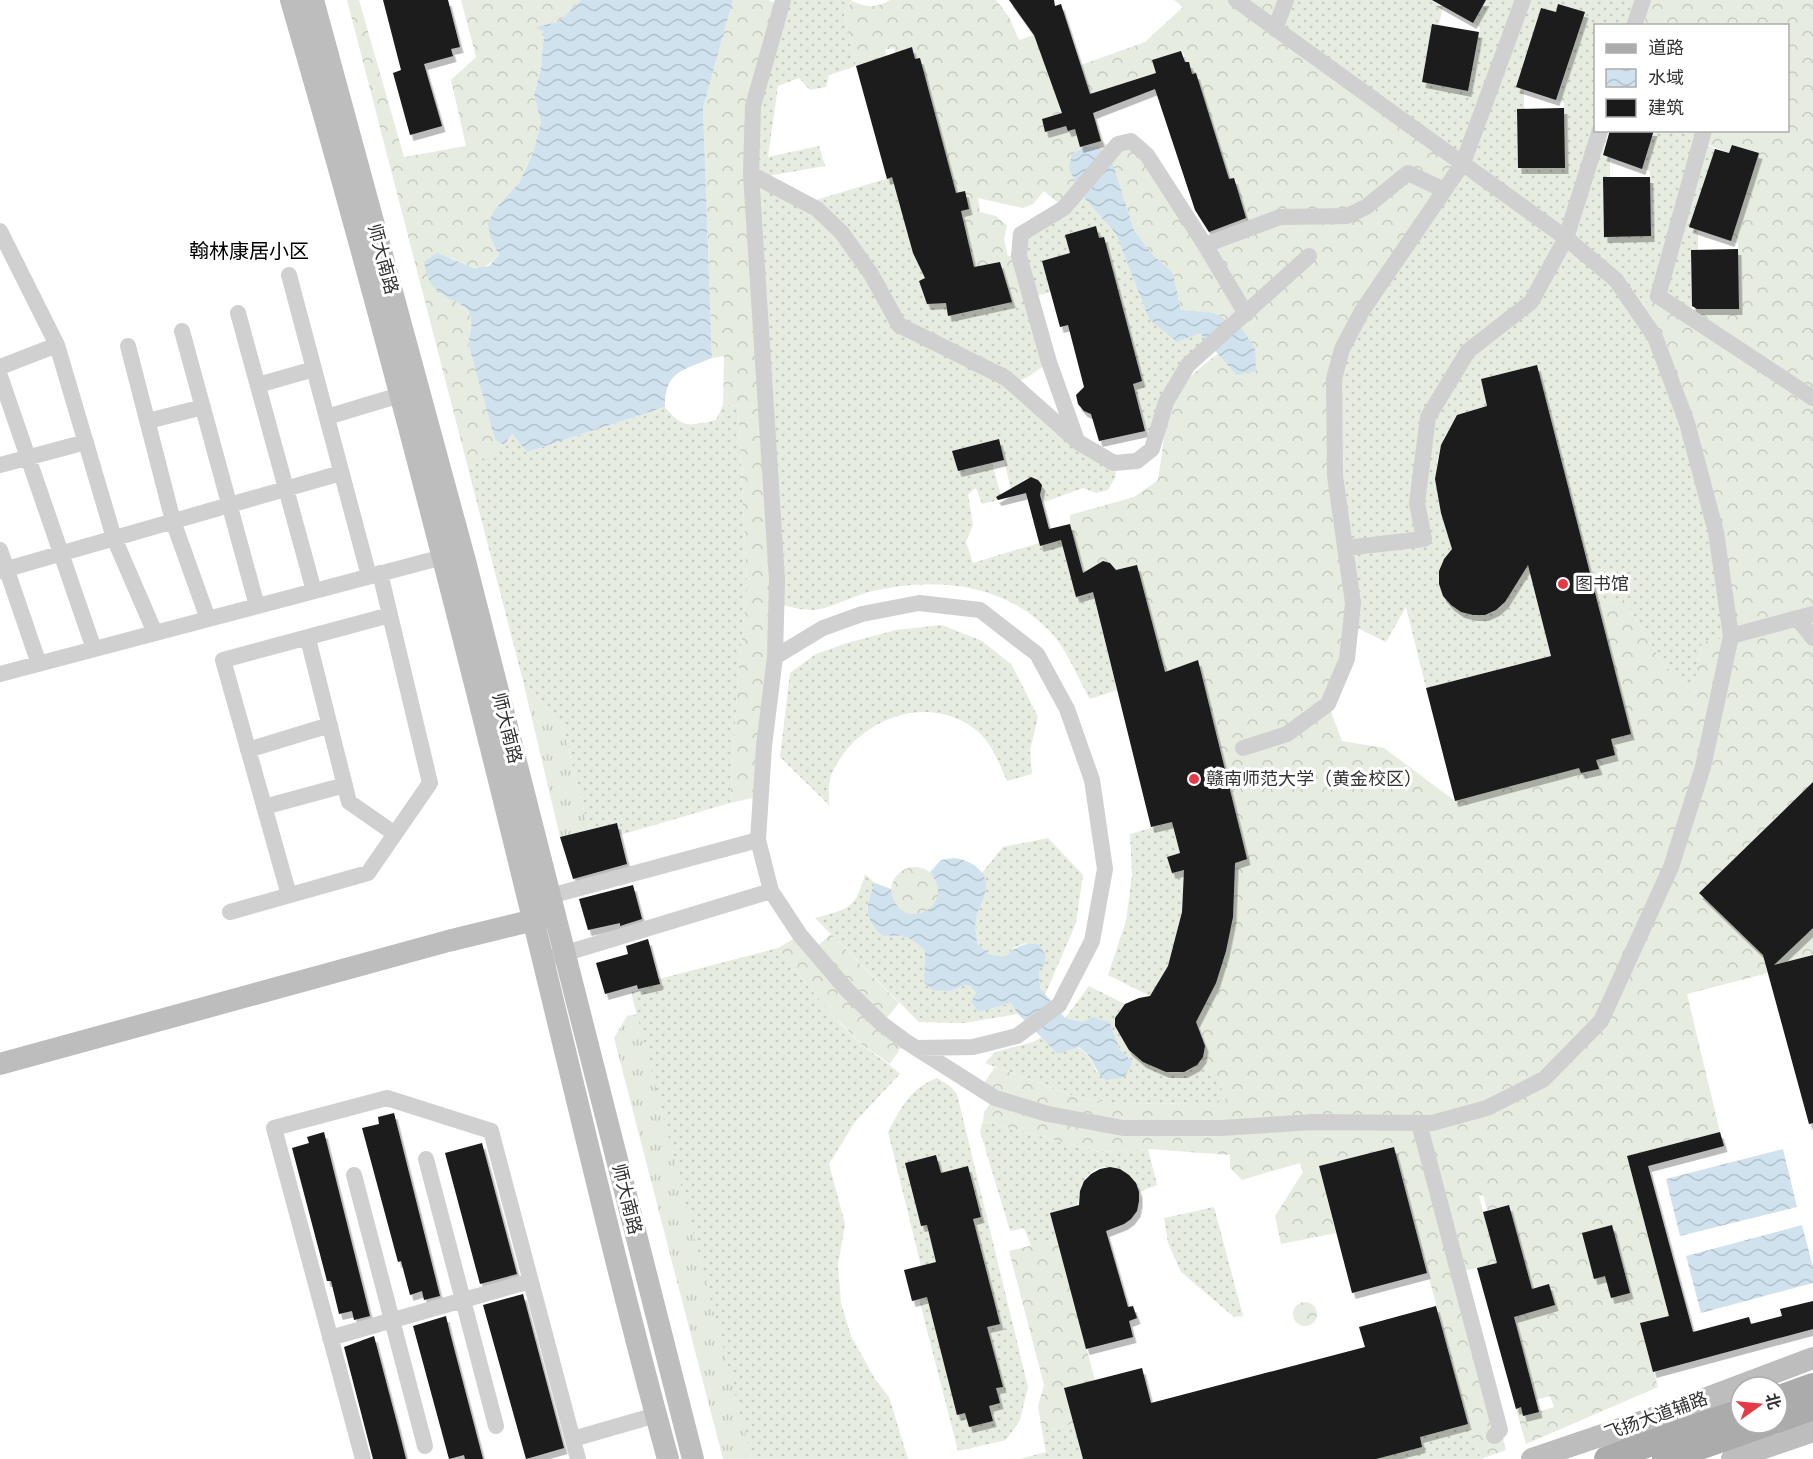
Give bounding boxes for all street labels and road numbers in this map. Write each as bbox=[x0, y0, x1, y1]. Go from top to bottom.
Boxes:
street label: 师大南路 bbox=[362, 221, 404, 297]
street label: 师大南路 bbox=[487, 690, 527, 766]
street label: 师大南路 bbox=[607, 1161, 647, 1237]
street label: 飞扬大道辅路 bbox=[1601, 1386, 1711, 1446]

